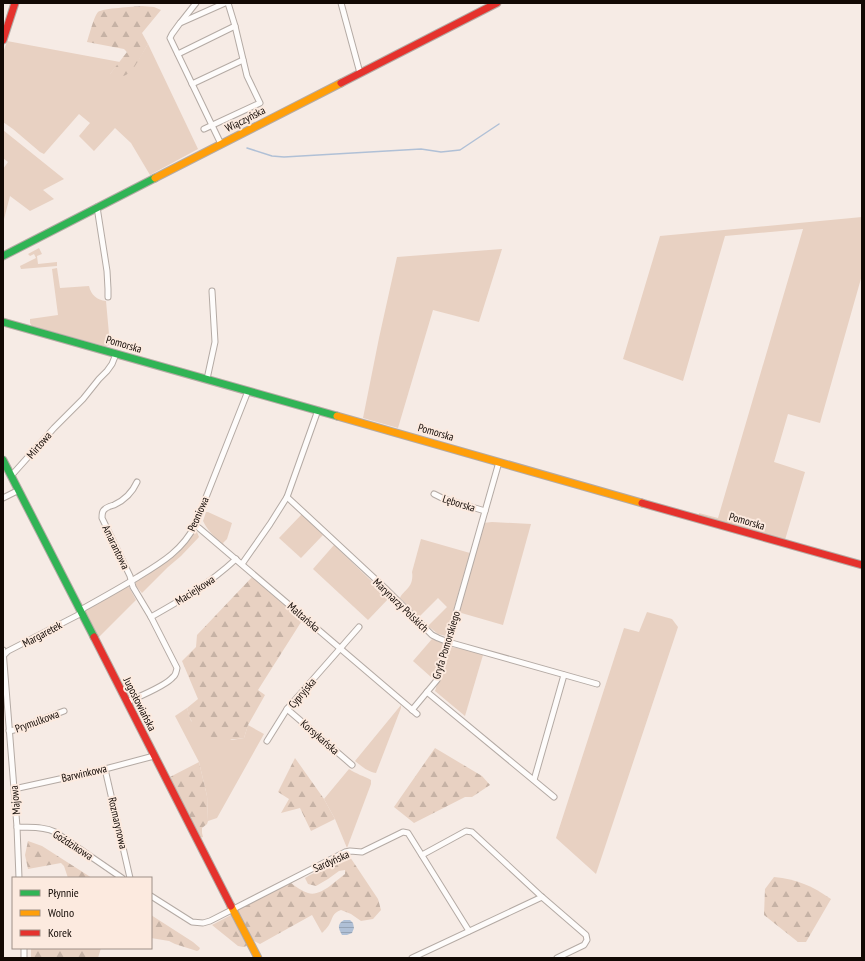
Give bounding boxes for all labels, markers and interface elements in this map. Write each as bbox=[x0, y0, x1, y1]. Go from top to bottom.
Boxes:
street label: Wiączyńska bbox=[223, 103, 267, 135]
street label: Pomorska bbox=[104, 332, 144, 356]
street label: Pomorska bbox=[416, 420, 456, 444]
street label: Mirtowa bbox=[23, 429, 55, 461]
street label: Lęborska bbox=[441, 491, 477, 515]
street label: Peoniowa bbox=[184, 494, 212, 534]
street label: Pomorska bbox=[727, 509, 767, 533]
street label: Amarantowa bbox=[99, 523, 133, 571]
street label: Maciejkowa bbox=[173, 572, 217, 608]
street label: Marynarzy Polskich bbox=[370, 575, 432, 635]
street label: Maltańska bbox=[285, 599, 323, 635]
street label: Gryfa Pomorskiego bbox=[429, 609, 463, 681]
street label: Margaretek bbox=[20, 617, 65, 650]
street label: Jugosłowiańska bbox=[120, 674, 159, 733]
street label: Cypryjska bbox=[285, 675, 319, 711]
street label: Prymulkowa bbox=[13, 707, 61, 735]
street label: Korsykańska bbox=[298, 716, 342, 758]
street label: Barwinkowa bbox=[60, 761, 108, 785]
street label: Majowa bbox=[7, 785, 23, 815]
street label: Rozmarynowa bbox=[105, 796, 131, 850]
street label: Goździkowa bbox=[50, 827, 96, 863]
street label: Sardyńska bbox=[311, 847, 351, 875]
legend bbox=[12, 877, 152, 949]
text: Płynnie bbox=[48, 885, 79, 900]
text: Wolno bbox=[48, 905, 74, 920]
text: Korek bbox=[48, 925, 72, 940]

